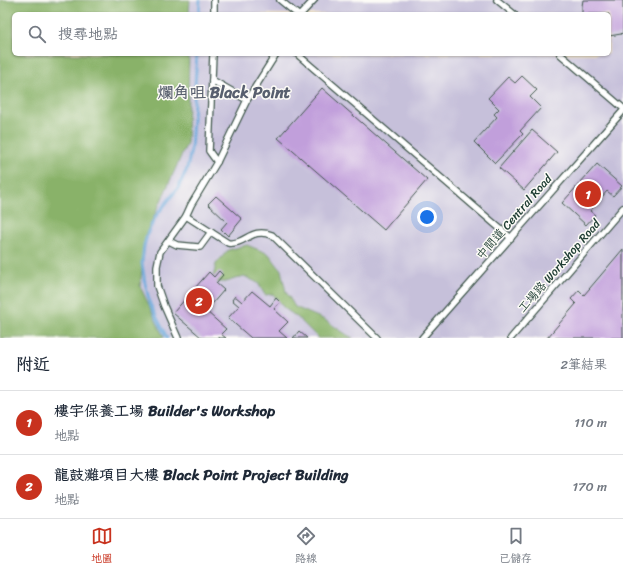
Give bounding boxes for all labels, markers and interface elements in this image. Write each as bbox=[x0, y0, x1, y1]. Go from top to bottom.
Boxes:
search box bbox=[12, 12, 611, 56]
text: 搜尋地點 bbox=[58, 21, 118, 47]
icon: search bbox=[26, 23, 48, 45]
district label: 爛角咀 Black Point bbox=[157, 78, 291, 107]
street label: 中間道 Central Road bbox=[470, 169, 558, 265]
pin: 1 bbox=[575, 179, 601, 209]
your location bbox=[417, 207, 437, 227]
street label: 工場路 Workshop Road bbox=[512, 214, 606, 318]
pin: 2 bbox=[186, 286, 212, 316]
text: 附近 bbox=[16, 349, 50, 379]
text: 2筆結果 bbox=[560, 353, 607, 376]
text: 樓宇保養工場 Builder's Workshop bbox=[54, 398, 275, 424]
text: 1 bbox=[26, 411, 32, 434]
text: 110 m bbox=[574, 411, 607, 434]
text: 地點 bbox=[54, 424, 80, 447]
text: 龍鼓灘項目大樓 Black Point Project Building bbox=[54, 462, 349, 488]
text: 2 bbox=[25, 475, 33, 498]
text: 170 m bbox=[572, 475, 607, 498]
text: 地點 bbox=[54, 488, 80, 511]
tab: 地圖 bbox=[91, 525, 113, 568]
tab: 路線 bbox=[295, 525, 317, 568]
tab: 已儲存 bbox=[499, 525, 532, 568]

